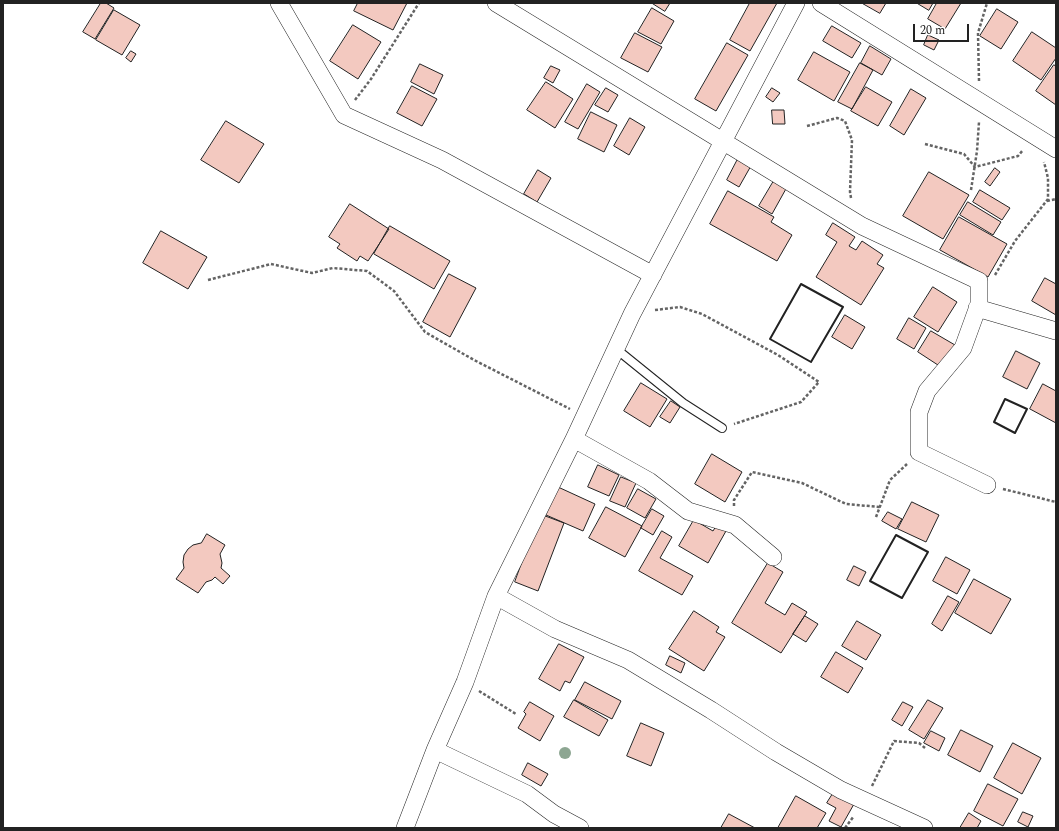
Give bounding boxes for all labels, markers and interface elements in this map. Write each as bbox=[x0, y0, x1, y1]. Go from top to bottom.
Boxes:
scale bar bbox=[915, 16, 971, 42]
text: 20 m bbox=[920, 21, 945, 40]

